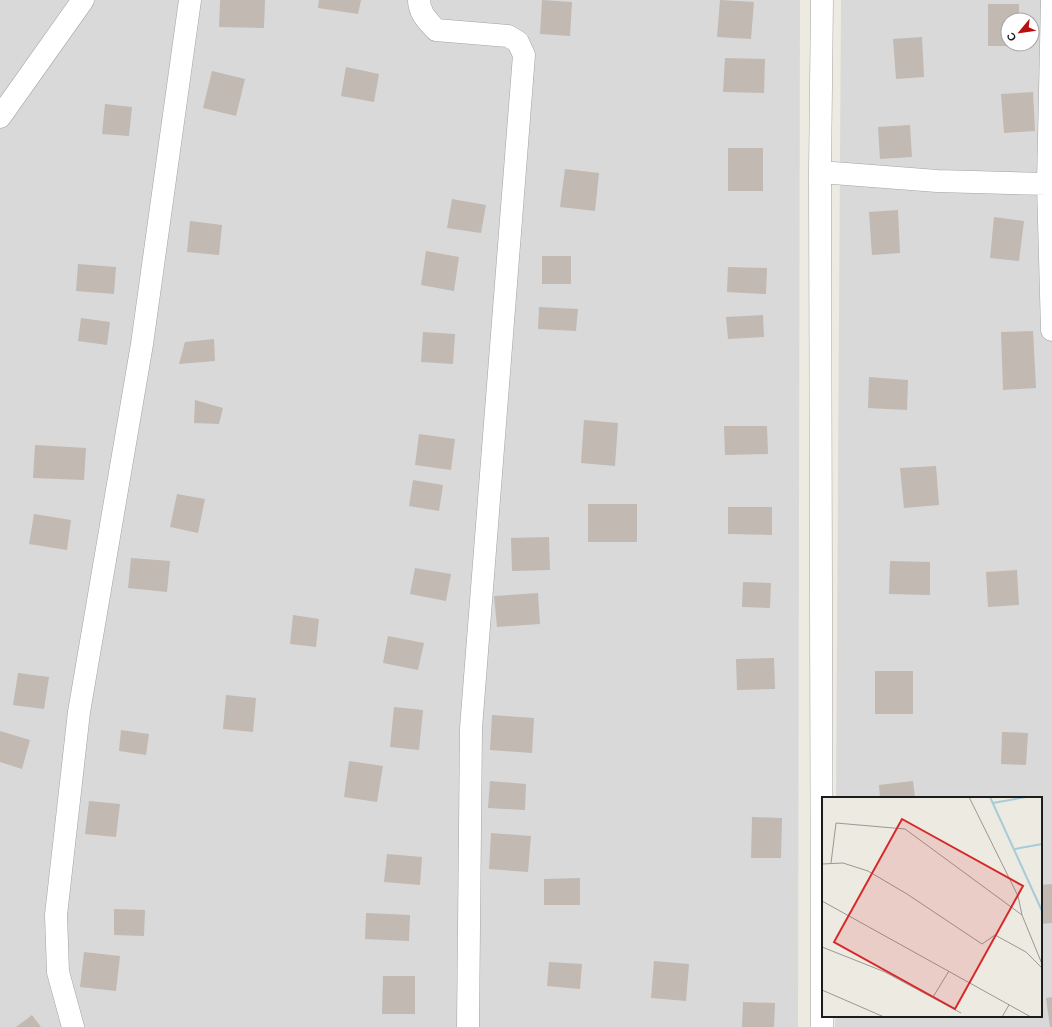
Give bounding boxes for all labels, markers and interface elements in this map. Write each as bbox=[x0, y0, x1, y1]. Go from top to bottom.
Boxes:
north arrow bbox=[1000, 12, 1040, 52]
text: С bbox=[1003, 30, 1019, 44]
inset map bbox=[822, 797, 1042, 1017]

